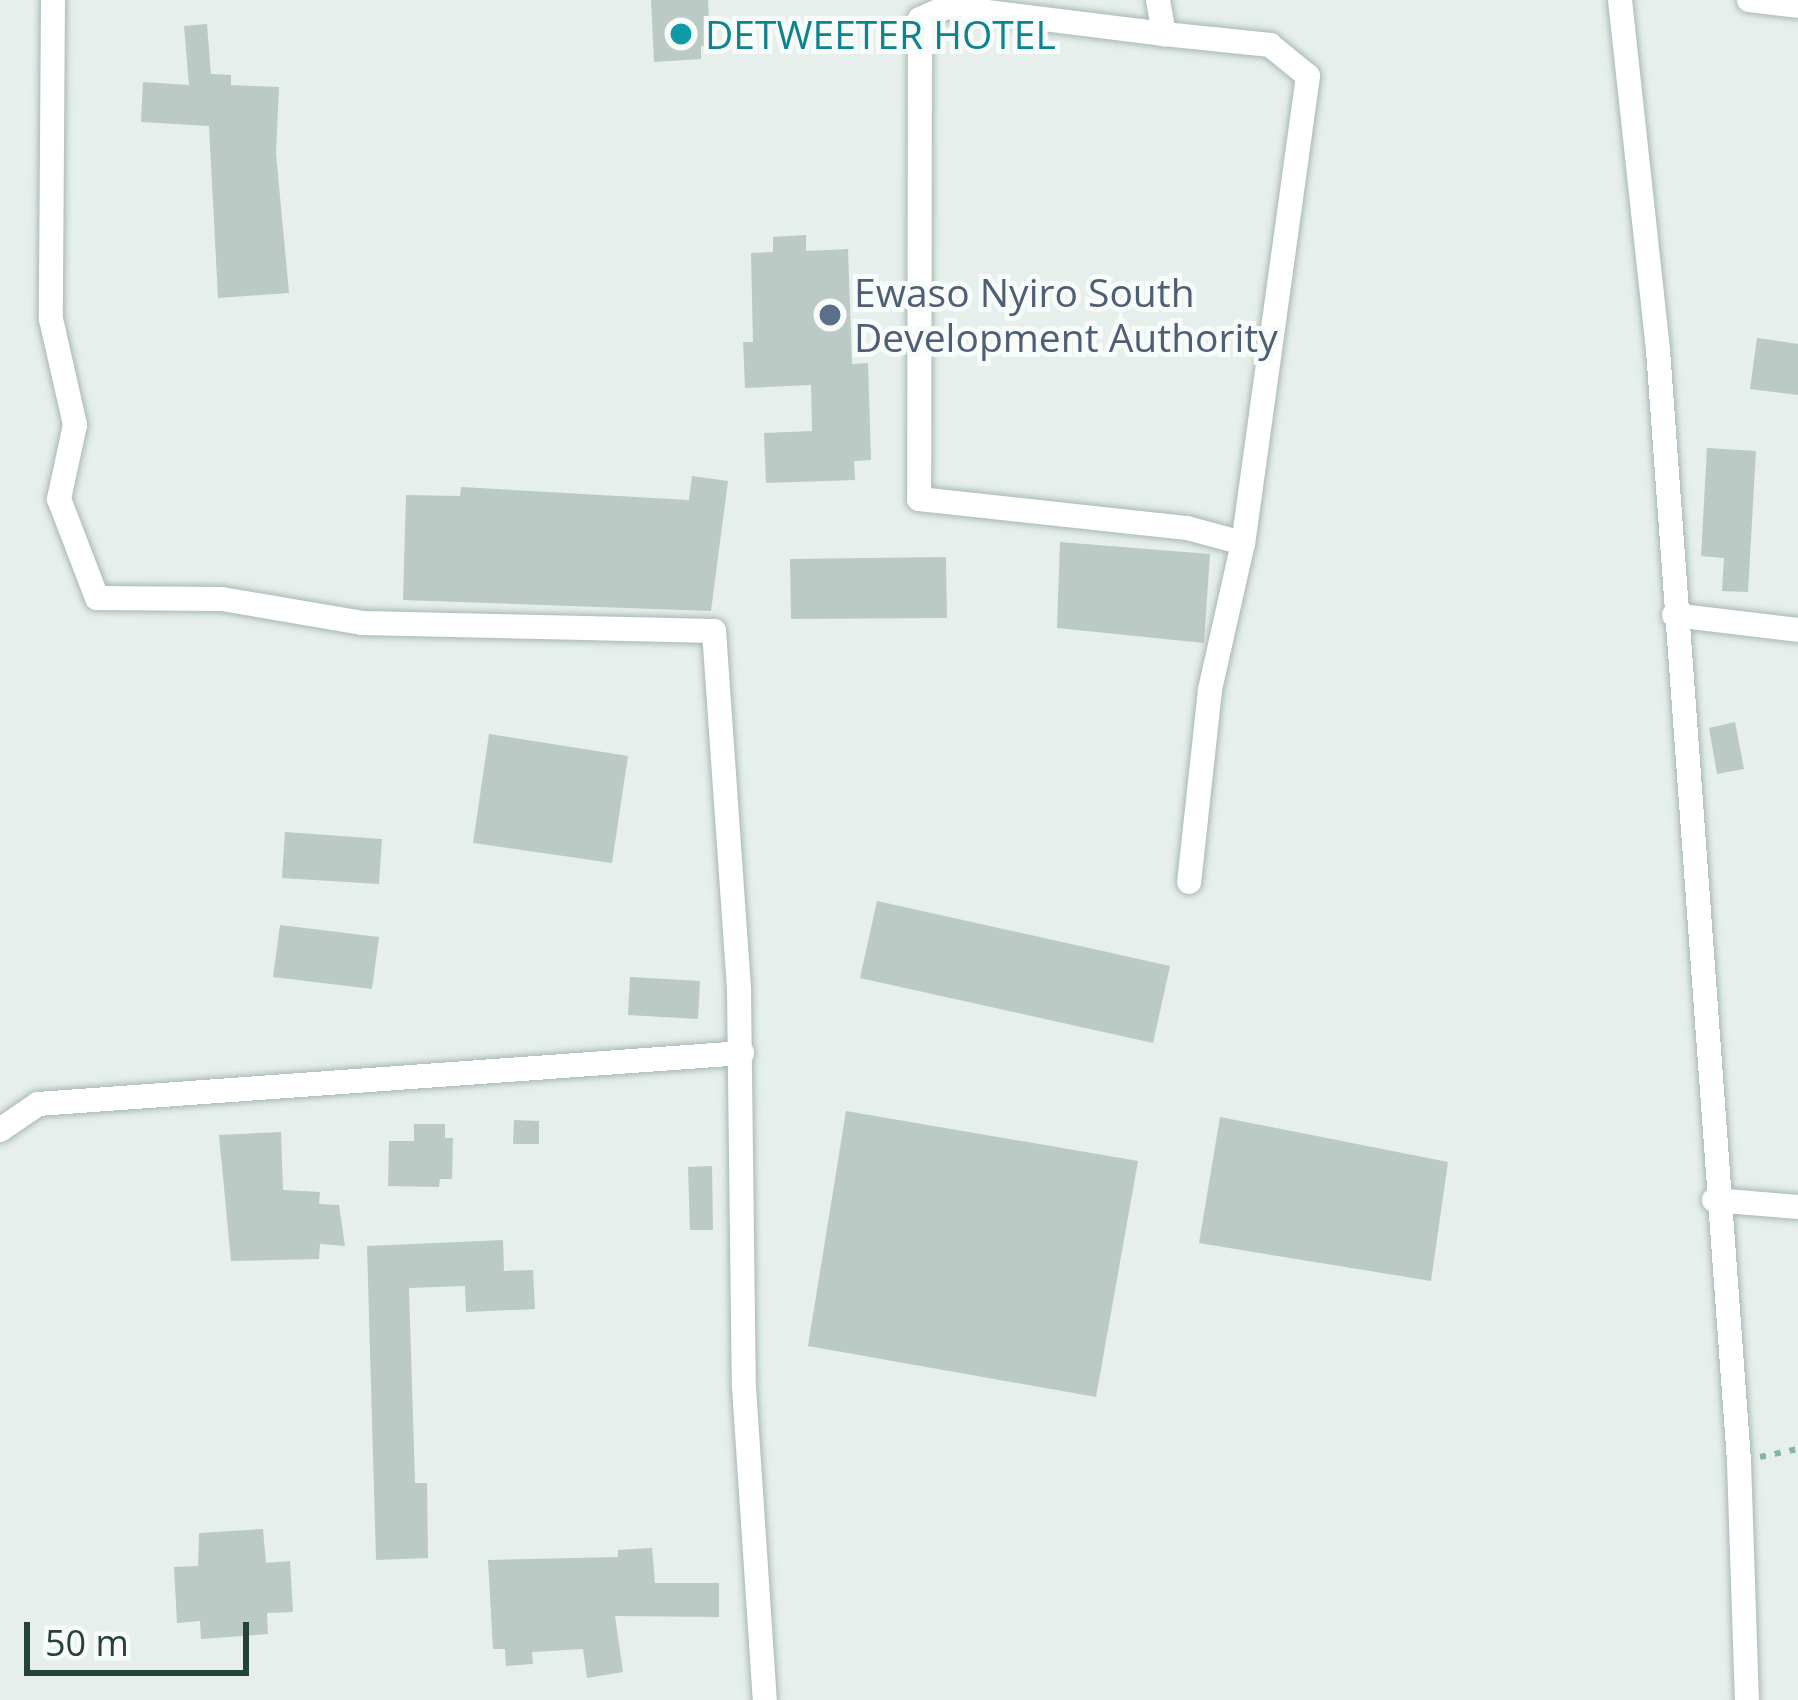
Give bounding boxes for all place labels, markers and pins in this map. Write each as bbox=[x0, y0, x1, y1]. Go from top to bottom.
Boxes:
place label: DETWEETER HOTEL bbox=[705, 11, 1056, 57]
marker: DETWEETER HOTEL bbox=[668, 21, 694, 47]
place label: Ewaso Nyiro South Development Authority bbox=[854, 270, 1278, 361]
marker: Ewaso Nyiro South Development Authority bbox=[817, 302, 843, 328]

